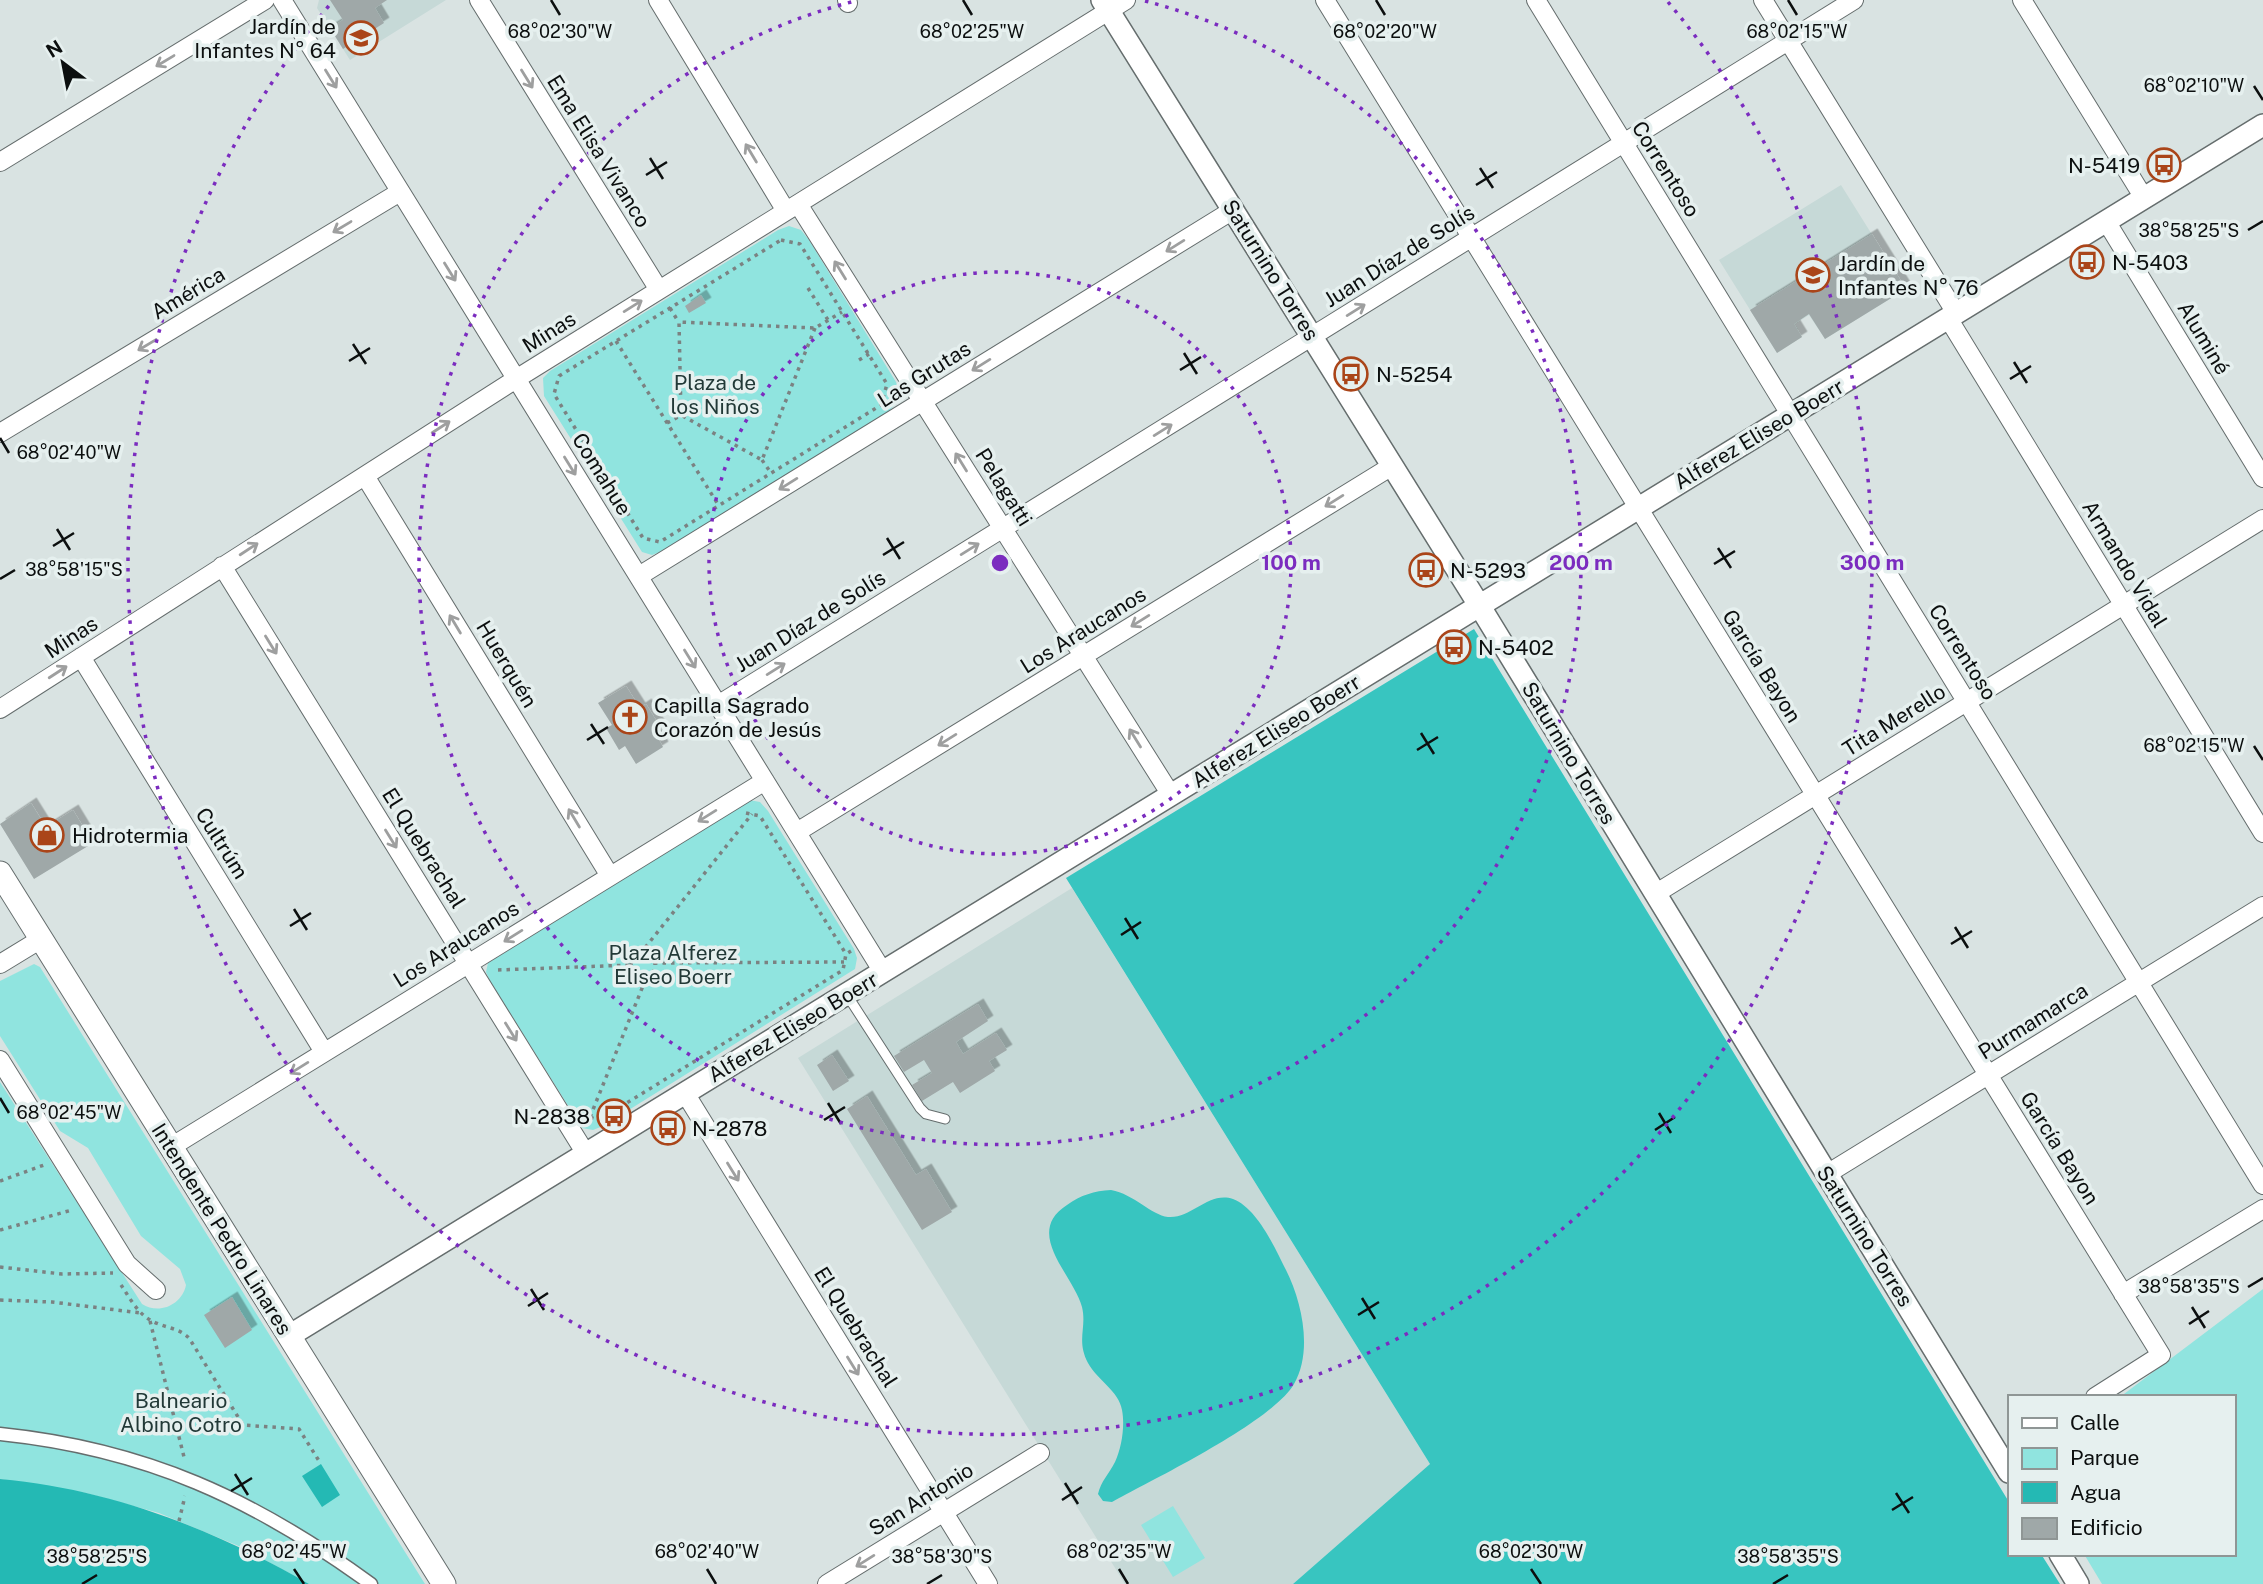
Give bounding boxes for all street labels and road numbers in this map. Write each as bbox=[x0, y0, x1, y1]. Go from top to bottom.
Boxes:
street label: Ema Elisa Vivanco bbox=[542, 70, 656, 232]
street label: Correntoso bbox=[1627, 116, 1705, 222]
street label: Saturnino Torres bbox=[1218, 195, 1324, 345]
street label: Juan Díaz de Solís bbox=[1319, 200, 1479, 312]
street label: América bbox=[147, 261, 229, 325]
street label: Aluminé bbox=[2172, 297, 2236, 379]
street label: Minas bbox=[518, 306, 580, 358]
street label: Las Grutas bbox=[873, 336, 975, 412]
street label: Alferez Eliseo Boerr bbox=[1670, 373, 1848, 495]
street label: Comahue bbox=[567, 428, 637, 520]
street label: Pelagatti bbox=[970, 443, 1038, 531]
street label: Armando Vidal bbox=[2077, 496, 2173, 632]
street label: Juan Díaz de Solís bbox=[730, 565, 890, 677]
street label: Los Araucanos bbox=[1016, 581, 1150, 679]
street label: Correntoso bbox=[1924, 599, 2002, 705]
street label: García Bayon bbox=[1717, 605, 1807, 727]
street label: Minas bbox=[40, 611, 102, 663]
street label: Huerquén bbox=[471, 616, 543, 712]
street label: Alferez Eliseo Boerr bbox=[1187, 669, 1365, 793]
street label: Saturnino Torres bbox=[1517, 677, 1621, 829]
street label: Tita Merello bbox=[1838, 679, 1950, 761]
street label: El Quebrachal bbox=[377, 783, 471, 913]
street label: Cultrúm bbox=[190, 803, 254, 883]
street label: Los Araucanos bbox=[389, 895, 523, 993]
street label: Alferez Eliseo Boerr bbox=[704, 966, 882, 1088]
street label: Purmamarca bbox=[1974, 977, 2092, 1065]
street label: García Bayon bbox=[2015, 1087, 2105, 1209]
street label: Intendente Pedro Linares bbox=[147, 1119, 297, 1339]
street label: Saturnino Torres bbox=[1812, 1161, 1918, 1311]
street label: El Quebrachal bbox=[809, 1262, 903, 1392]
street label: San Antonio bbox=[864, 1457, 978, 1541]

